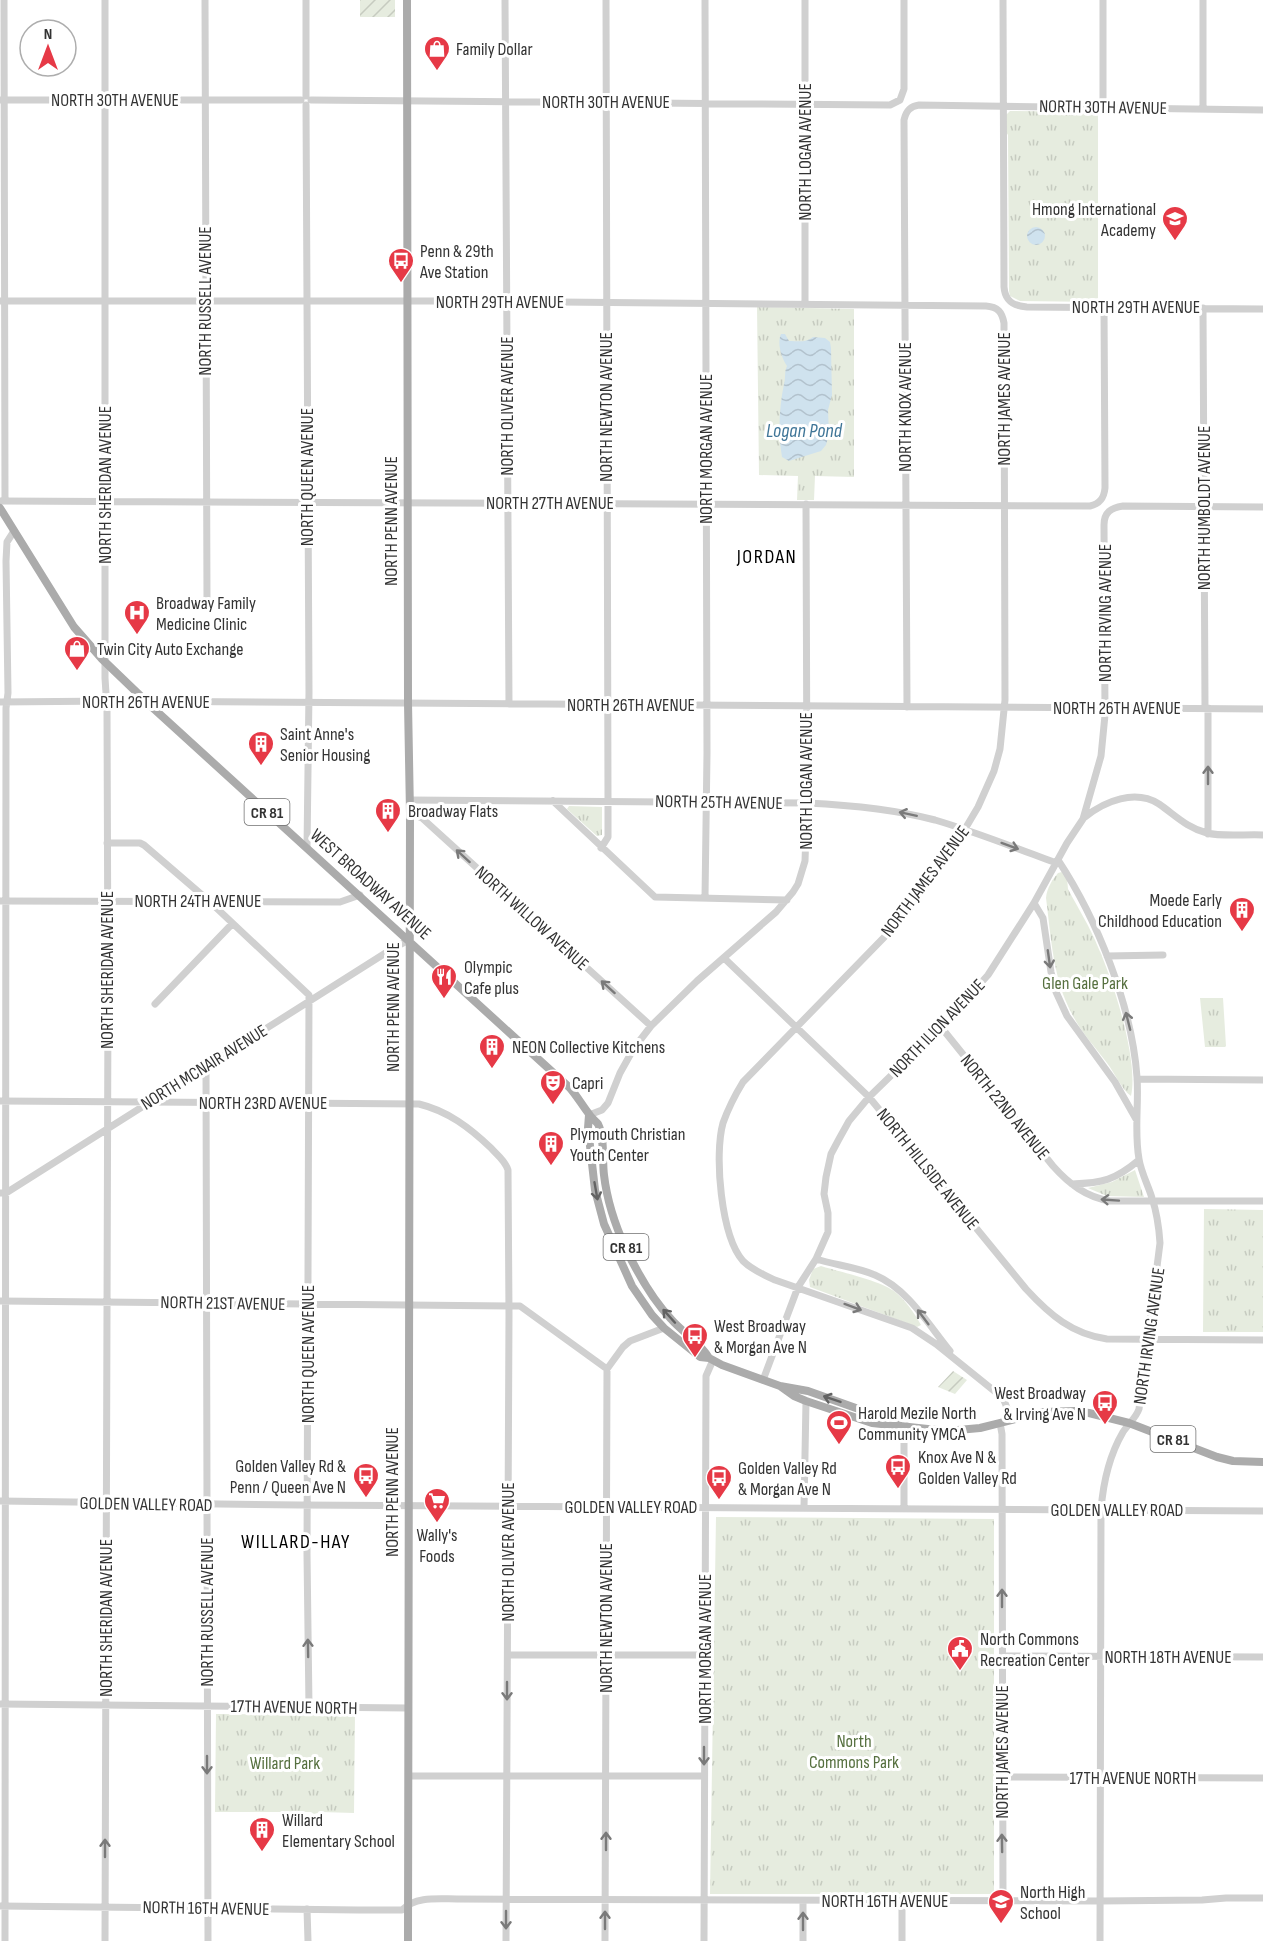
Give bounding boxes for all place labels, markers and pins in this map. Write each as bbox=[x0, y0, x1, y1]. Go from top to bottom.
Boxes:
shop icon: Family Dollar bbox=[422, 34, 452, 72]
place label: Family Dollar bbox=[456, 39, 533, 60]
place label: Hmong International Academy bbox=[1032, 199, 1156, 241]
school or university icon: Hmong International Academy bbox=[1160, 204, 1190, 242]
place label: Penn & 29th Ave Station bbox=[419, 241, 494, 283]
bus stop icon: Penn & 29th Ave Station bbox=[386, 246, 416, 284]
place label: Broadway Family Medicine Clinic bbox=[156, 593, 256, 635]
hospital icon: Broadway Family Medicine Clinic bbox=[122, 598, 152, 636]
shop icon: Twin City Auto Exchange bbox=[62, 634, 92, 672]
place label: Twin City Auto Exchange bbox=[97, 639, 244, 660]
place label: Saint Anne's Senior Housing bbox=[280, 724, 370, 766]
building icon: Saint Anne's Senior Housing bbox=[246, 729, 276, 767]
building icon: Broadway Flats bbox=[373, 796, 403, 834]
place label: Broadway Flats bbox=[408, 801, 498, 822]
place label: Moede Early Childhood Education bbox=[1098, 890, 1222, 932]
building icon: Moede Early Childhood Education bbox=[1227, 895, 1257, 933]
place label: Olympic Cafe plus bbox=[464, 957, 519, 999]
restaurant icon: Olympic Cafe plus bbox=[429, 962, 459, 1000]
building icon: NEON Collective Kitchens bbox=[477, 1032, 507, 1070]
place label: NEON Collective Kitchens bbox=[512, 1037, 665, 1058]
theatre icon: Capri bbox=[538, 1068, 568, 1106]
place label: Capri bbox=[572, 1073, 603, 1094]
place label: Plymouth Christian Youth Center bbox=[570, 1124, 685, 1166]
building icon: Plymouth Christian Youth Center bbox=[536, 1129, 566, 1167]
place label: West Broadway & Morgan Ave N bbox=[714, 1316, 807, 1358]
bus stop icon: West Broadway & Morgan Ave N bbox=[680, 1321, 710, 1359]
place label: West Broadway & Irving Ave N bbox=[994, 1383, 1086, 1425]
bus stop icon: West Broadway & Irving Ave N bbox=[1090, 1388, 1120, 1426]
place label: Harold Mezile North Community YMCA bbox=[858, 1403, 977, 1445]
sports icon: Harold Mezile North Community YMCA bbox=[824, 1408, 854, 1446]
place label: Knox Ave N & Golden Valley Rd bbox=[918, 1447, 1017, 1489]
bus stop icon: Knox Ave N & Golden Valley Rd bbox=[883, 1452, 913, 1490]
place label: Golden Valley Rd & Penn / Queen Ave N bbox=[230, 1456, 346, 1498]
place label: Golden Valley Rd & Morgan Ave N bbox=[738, 1458, 837, 1500]
bus stop icon: Golden Valley Rd & Penn / Queen Ave N bbox=[351, 1461, 381, 1499]
bus stop icon: Golden Valley Rd & Morgan Ave N bbox=[704, 1463, 734, 1501]
supermarket icon: Wally's Foods bbox=[422, 1486, 452, 1524]
place label: Wally's Foods bbox=[416, 1525, 458, 1567]
place label: North Commons Recreation Center bbox=[980, 1629, 1090, 1671]
public building icon: North Commons Recreation Center bbox=[945, 1634, 975, 1672]
place label: Willard Elementary School bbox=[282, 1810, 395, 1852]
building icon: Willard Elementary School bbox=[247, 1815, 277, 1853]
place label: North High School bbox=[1020, 1882, 1085, 1924]
school or university icon: North High School bbox=[986, 1887, 1016, 1925]

